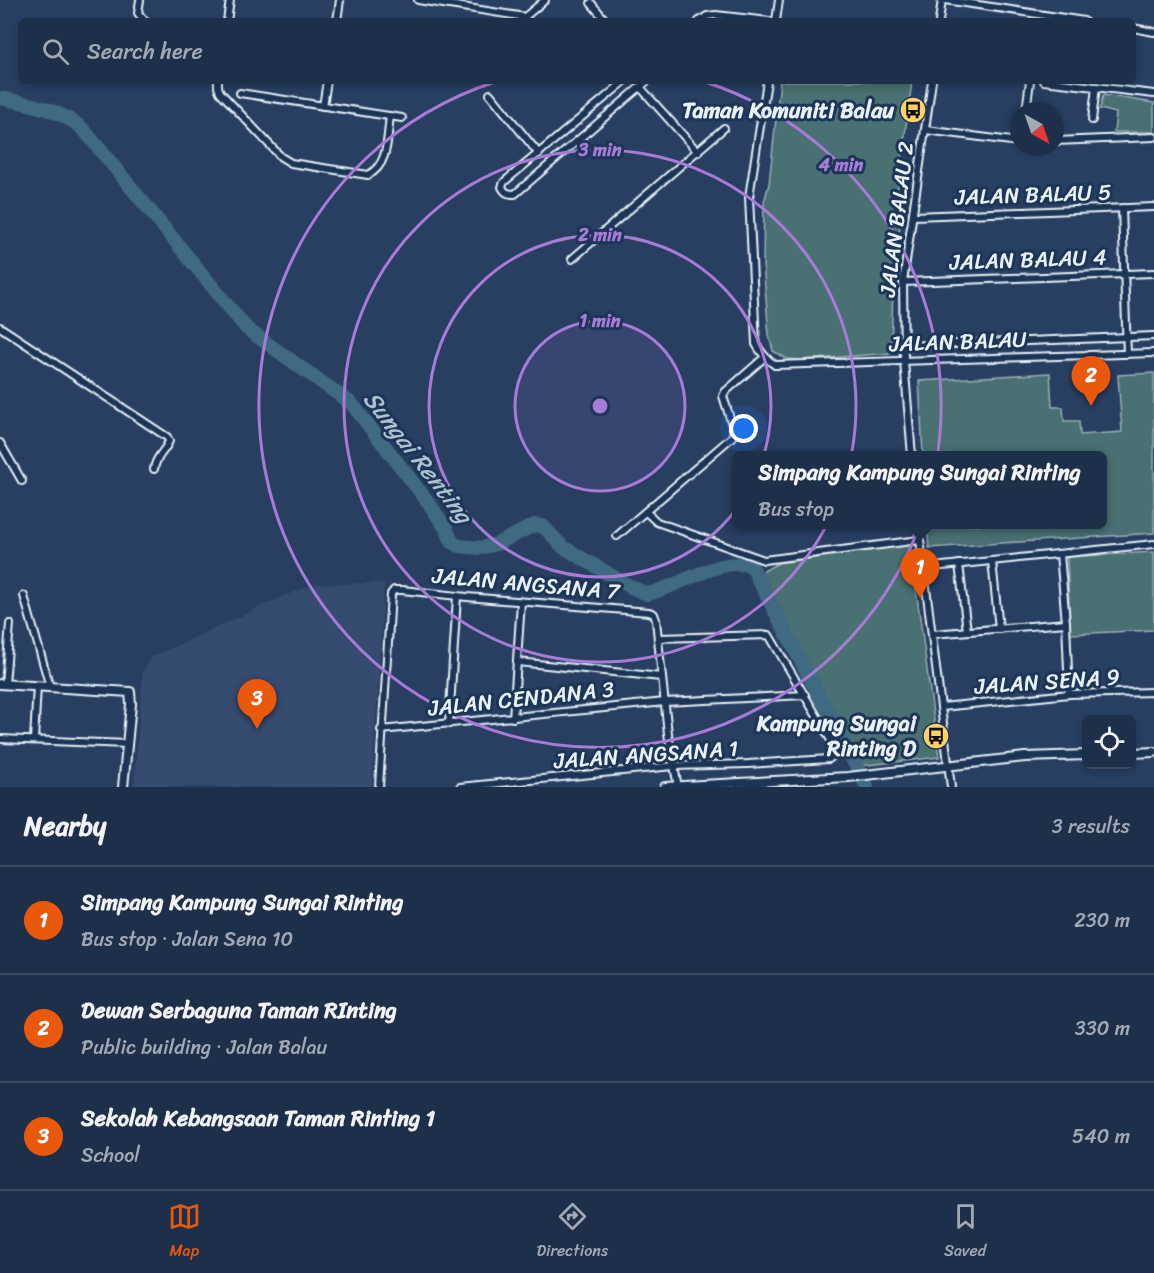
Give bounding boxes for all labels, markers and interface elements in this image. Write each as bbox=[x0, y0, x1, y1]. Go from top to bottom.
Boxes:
search box bbox=[18, 18, 1136, 84]
text: Search here bbox=[87, 32, 203, 71]
icon: search bbox=[39, 35, 72, 68]
place label: Taman Komuniti Balau bbox=[682, 91, 894, 130]
bus stop icon: Taman Komuniti Balau bbox=[898, 95, 928, 125]
north arrow bbox=[1010, 102, 1064, 156]
text: 3 min bbox=[577, 134, 622, 166]
street label: JALAN BALAU 2 bbox=[868, 139, 925, 300]
text: 4 min bbox=[818, 149, 864, 181]
street label: JALAN BALAU 5 bbox=[953, 172, 1112, 217]
text: 2 min bbox=[577, 219, 622, 251]
street label: JALAN BALAU 4 bbox=[948, 237, 1107, 282]
text: 1 min bbox=[580, 305, 621, 337]
street label: JALAN BALAU bbox=[888, 320, 1027, 363]
pin: 2 bbox=[1072, 356, 1110, 406]
water label: Sungai Renting bbox=[352, 381, 485, 534]
centre of rings bbox=[590, 396, 610, 416]
your location bbox=[729, 414, 758, 443]
popup bbox=[732, 451, 1107, 529]
text: Simpang Kampung Sungai Rinting bbox=[758, 453, 1081, 492]
text: Bus stop bbox=[758, 492, 834, 527]
pin: 1 bbox=[900, 548, 940, 598]
street label: JALAN ANGSANA 7 bbox=[430, 556, 623, 611]
street label: JALAN SENA 9 bbox=[972, 657, 1121, 706]
street label: JALAN CENDANA 3 bbox=[425, 669, 616, 728]
pin: 3 bbox=[238, 680, 276, 729]
place label: Kampung Sungai Rinting D bbox=[756, 704, 918, 768]
map controls bbox=[1082, 715, 1136, 769]
button: locate bbox=[1082, 715, 1136, 769]
bus stop icon: Kampung Sungai Rinting D bbox=[921, 721, 951, 751]
street label: JALAN ANGSANA 1 bbox=[552, 729, 739, 780]
text: Nearby bbox=[24, 803, 106, 849]
text: 3 results bbox=[1052, 809, 1130, 844]
text: Simpang Kampung Sungai Rinting bbox=[81, 883, 403, 922]
text: 1 bbox=[39, 903, 48, 938]
text: 230 m bbox=[1074, 903, 1130, 938]
text: Bus stop · Jalan Sena 10 bbox=[81, 922, 293, 957]
text: Dewan Serbaguna Taman RInting bbox=[81, 991, 397, 1030]
text: 2 bbox=[38, 1011, 49, 1046]
text: 330 m bbox=[1075, 1011, 1130, 1046]
text: Public building · Jalan Balau bbox=[81, 1030, 327, 1065]
text: Sekolah Kebangsaan Taman Rinting 1 bbox=[81, 1099, 435, 1138]
text: 3 bbox=[38, 1119, 49, 1154]
text: 540 m bbox=[1072, 1119, 1130, 1154]
text: School bbox=[81, 1138, 140, 1173]
tab: Map bbox=[168, 1200, 201, 1265]
tab: Directions bbox=[537, 1200, 608, 1265]
tab: Saved bbox=[944, 1200, 986, 1265]

